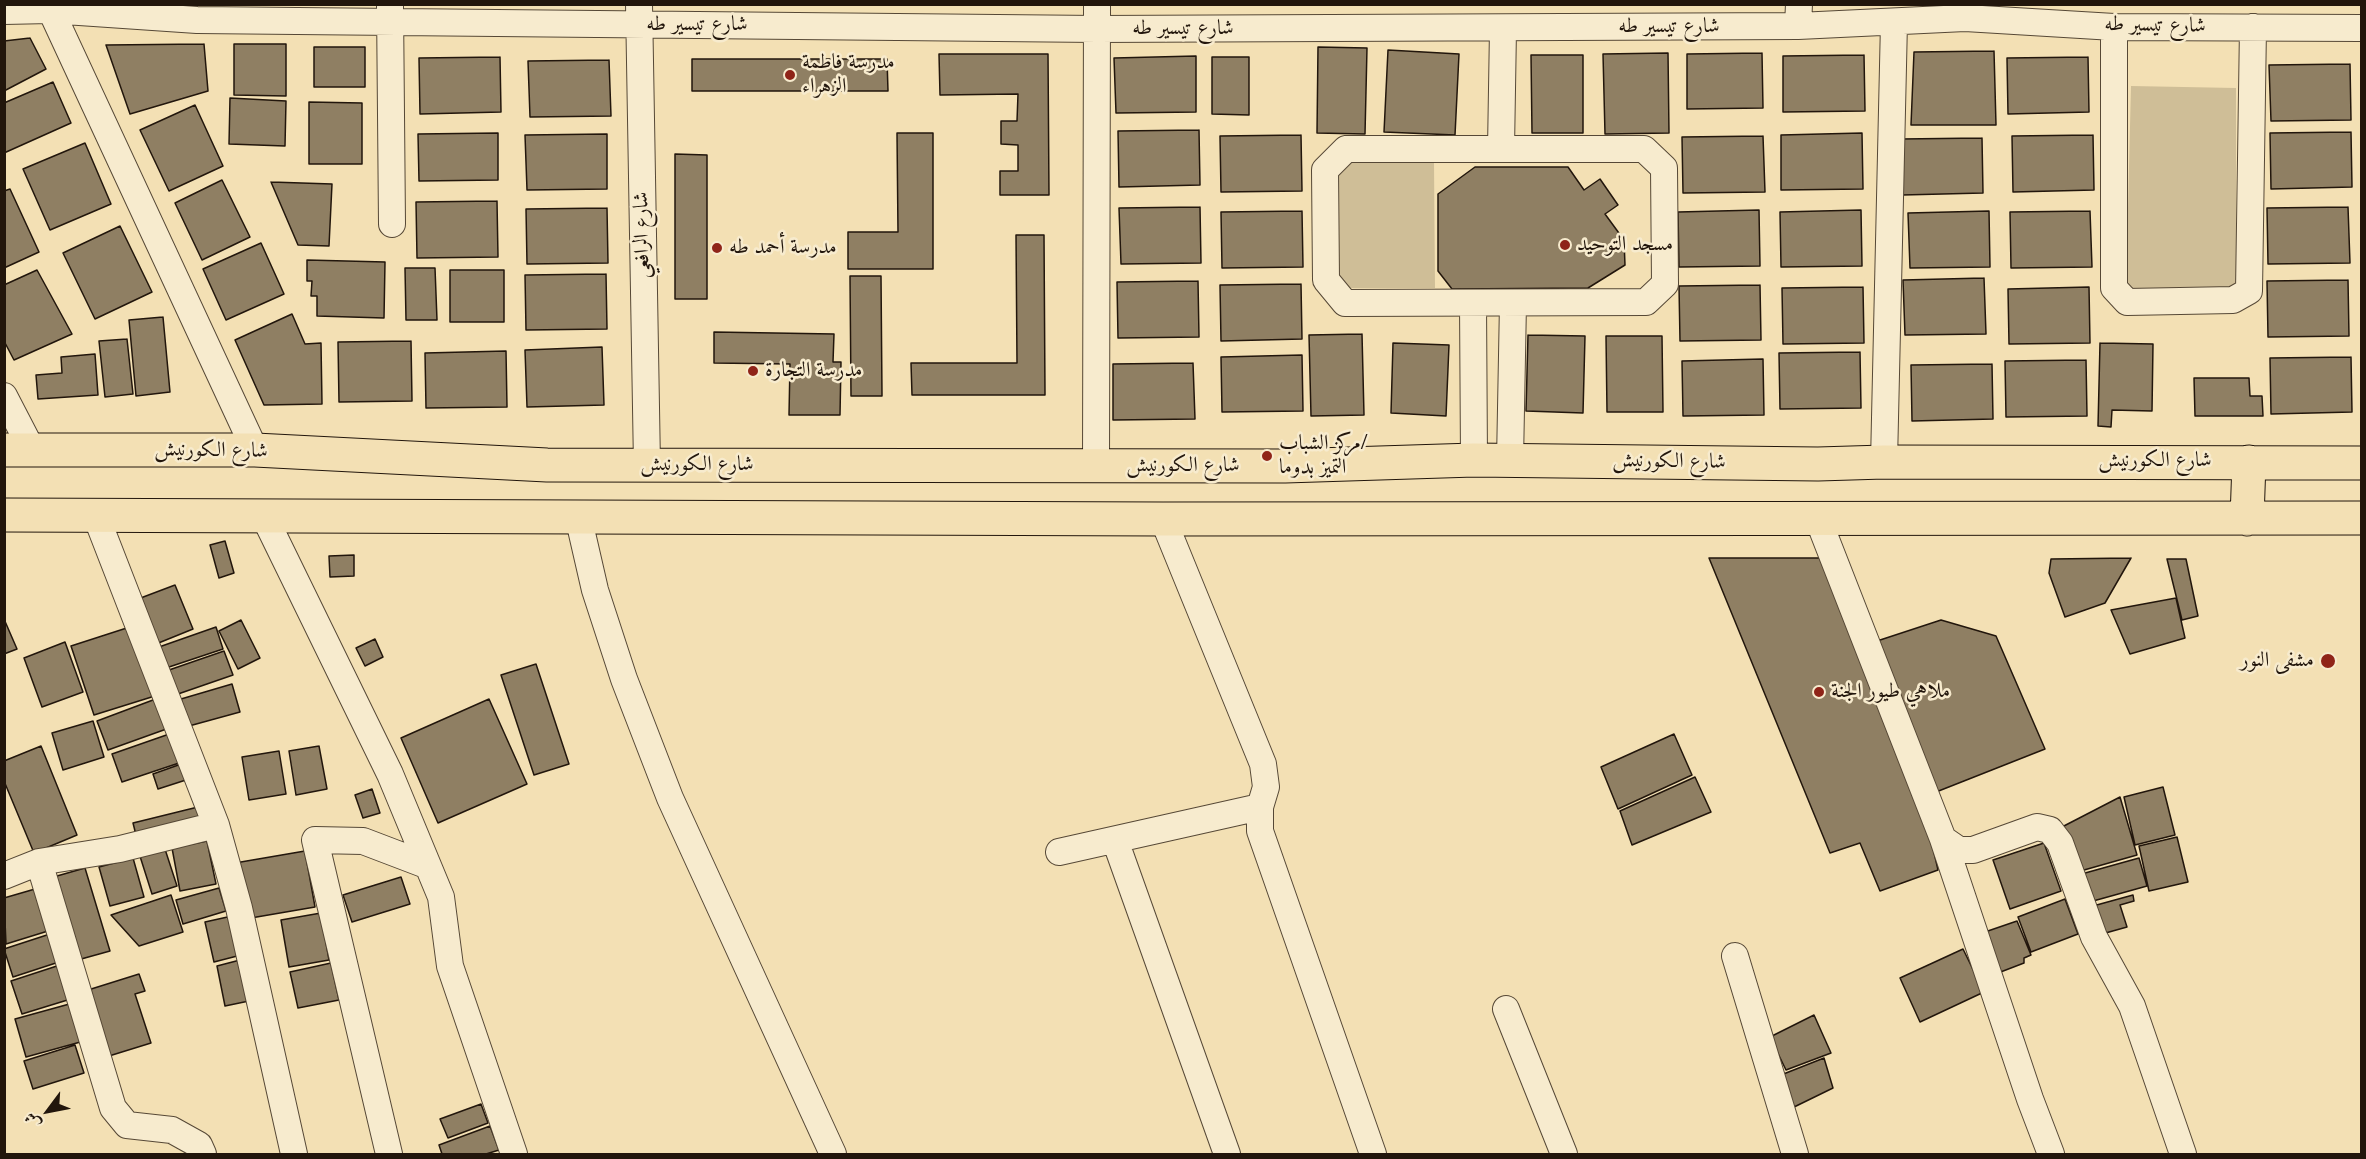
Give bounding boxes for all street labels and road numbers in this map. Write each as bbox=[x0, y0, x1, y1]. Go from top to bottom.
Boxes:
street label: شارع تيسير طه bbox=[646, 12, 748, 38]
street label: شارع تيسير طه bbox=[2104, 13, 2206, 39]
street label: شارع تيسير طه bbox=[1618, 14, 1720, 40]
street label: شارع تيسير طه bbox=[1132, 16, 1234, 42]
street label: شارع الرافعي bbox=[630, 191, 656, 279]
street label: شارع الكورنيش bbox=[154, 437, 268, 465]
street label: شارع الكورنيش bbox=[1612, 448, 1726, 476]
street label: شارع الكورنيش bbox=[2098, 448, 2212, 474]
street label: شارع الكورنيش bbox=[640, 452, 754, 478]
street label: شارع الكورنيش bbox=[1126, 453, 1240, 479]

